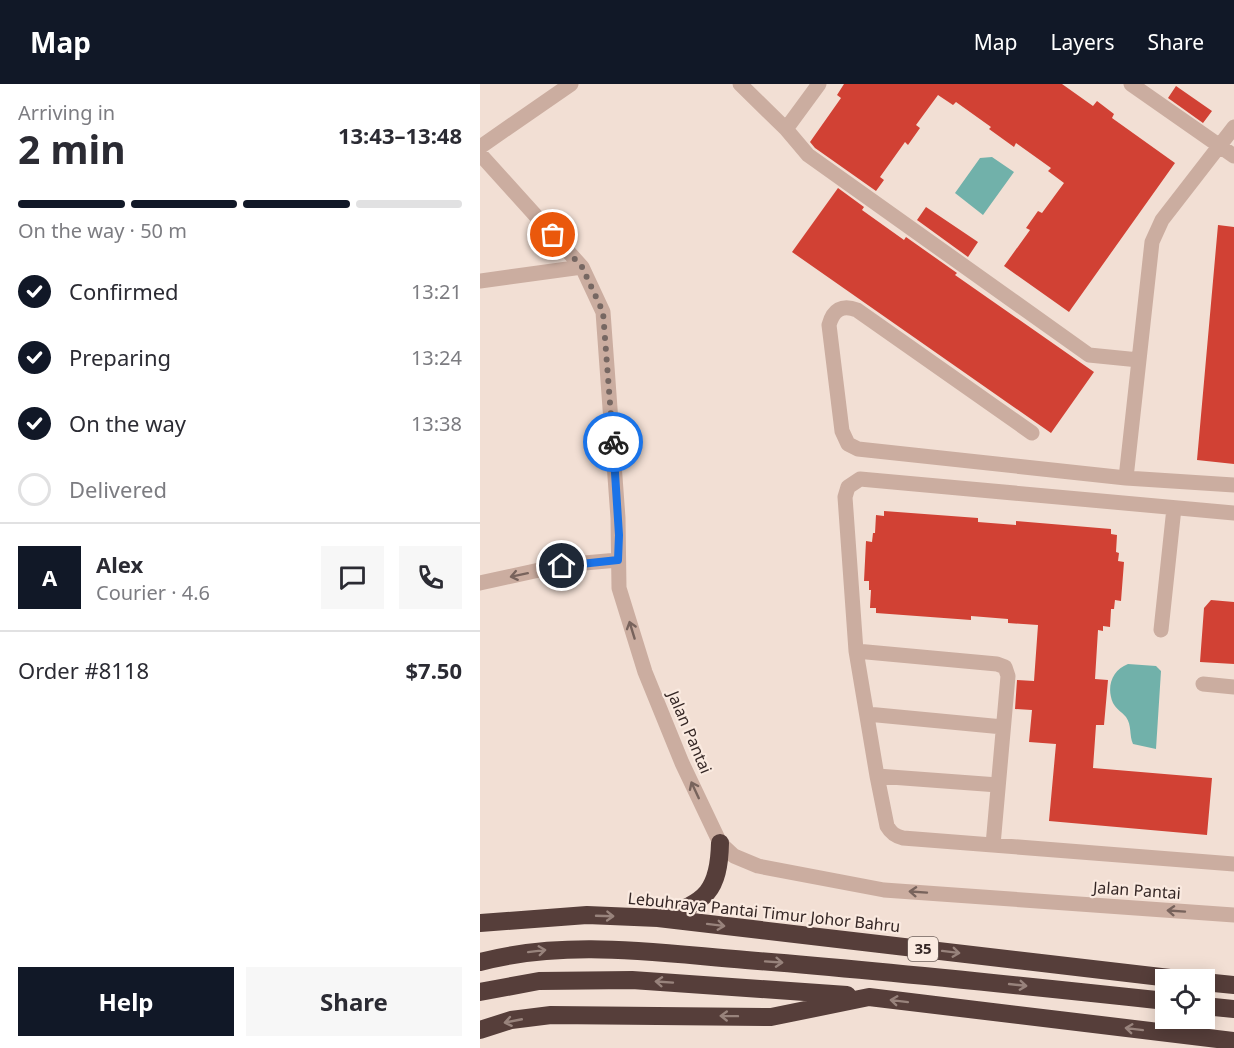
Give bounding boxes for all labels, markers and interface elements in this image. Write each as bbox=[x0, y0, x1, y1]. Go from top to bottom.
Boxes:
text: Map bbox=[30, 23, 91, 61]
text: Map bbox=[974, 28, 1018, 56]
text: Layers bbox=[1051, 28, 1115, 56]
text: Share bbox=[1148, 28, 1204, 56]
text: Arriving in bbox=[18, 99, 115, 126]
text: 13:43–13:48 bbox=[338, 120, 462, 150]
text: 2 min bbox=[18, 122, 125, 175]
pin bbox=[527, 209, 578, 260]
text: On the way · 50 m bbox=[18, 217, 187, 244]
icon: bag bbox=[536, 218, 569, 251]
icon: check bbox=[18, 275, 51, 308]
text: Confirmed bbox=[69, 276, 179, 306]
text: 13:21 bbox=[411, 278, 462, 305]
icon: check bbox=[18, 341, 51, 374]
text: Preparing bbox=[69, 342, 171, 372]
text: 13:24 bbox=[411, 344, 462, 371]
icon: check bbox=[18, 407, 51, 440]
text: On the way bbox=[69, 408, 186, 438]
text: 13:38 bbox=[411, 410, 462, 437]
courier bbox=[583, 412, 643, 472]
icon: bike bbox=[597, 426, 630, 459]
text: Delivered bbox=[69, 474, 167, 504]
pin bbox=[536, 540, 587, 591]
button: chat bbox=[321, 546, 384, 609]
button: phone bbox=[399, 546, 462, 609]
text: Alex bbox=[96, 549, 143, 579]
icon: home bbox=[545, 549, 578, 582]
text: A bbox=[42, 562, 57, 592]
one-way arrow bbox=[509, 570, 529, 581]
text: Courier · 4.6 bbox=[96, 579, 210, 606]
one-way arrow bbox=[626, 621, 637, 640]
text: Order #8118 bbox=[18, 655, 149, 685]
text: $7.50 bbox=[405, 655, 462, 685]
street label: Jalan Pantai bbox=[662, 685, 717, 777]
one-way arrow bbox=[689, 781, 700, 799]
street label: Jalan Pantai bbox=[1090, 876, 1182, 904]
one-way arrow bbox=[909, 886, 929, 897]
street label: Lebuhraya Pantai Timur Johor Bahru bbox=[627, 887, 901, 937]
one-way arrow bbox=[1166, 905, 1186, 916]
one-way arrow bbox=[594, 910, 614, 921]
one-way arrow bbox=[706, 920, 725, 931]
road number: 35 bbox=[908, 937, 938, 961]
one-way arrow bbox=[527, 945, 547, 956]
one-way arrow bbox=[941, 947, 961, 958]
one-way arrow bbox=[763, 957, 783, 968]
button: Help bbox=[18, 967, 234, 1036]
button: Share bbox=[246, 967, 462, 1036]
map controls bbox=[1155, 969, 1215, 1029]
button: locate bbox=[1155, 969, 1215, 1029]
one-way arrow bbox=[655, 977, 675, 988]
one-way arrow bbox=[1007, 980, 1027, 991]
one-way arrow bbox=[890, 995, 909, 1006]
one-way arrow bbox=[719, 1011, 739, 1022]
one-way arrow bbox=[504, 1016, 524, 1027]
one-way arrow bbox=[1125, 1023, 1145, 1034]

